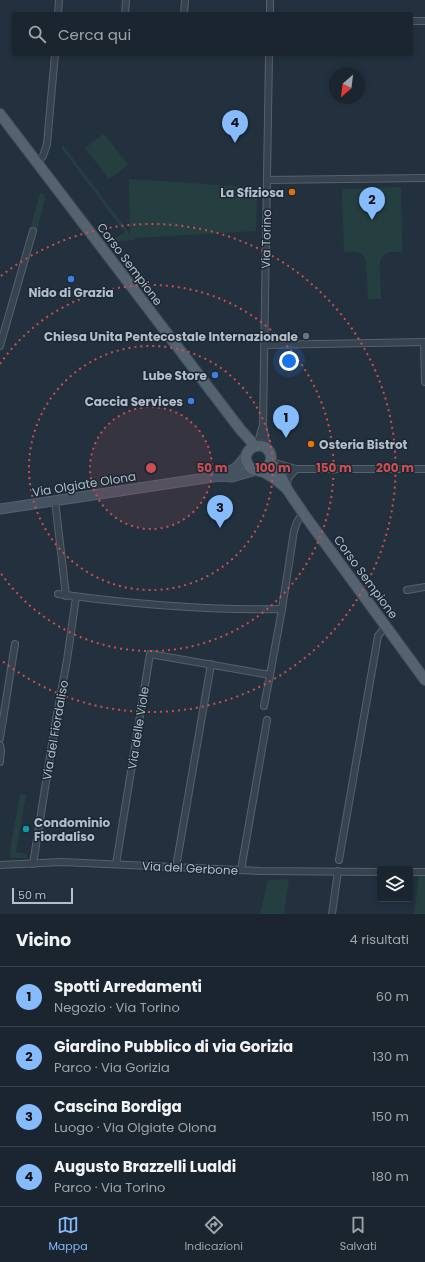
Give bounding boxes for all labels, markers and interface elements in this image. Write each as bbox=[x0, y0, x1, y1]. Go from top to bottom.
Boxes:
search box bbox=[12, 12, 413, 56]
icon: search bbox=[26, 23, 48, 45]
text: Cerca qui bbox=[58, 24, 131, 45]
north arrow bbox=[329, 68, 365, 104]
pin: 4 bbox=[222, 110, 248, 143]
place label: La Sfiziosa bbox=[220, 184, 284, 201]
marker: La Sfiziosa bbox=[287, 187, 297, 197]
pin: 2 bbox=[359, 187, 385, 220]
street label: Via Torino bbox=[257, 209, 275, 269]
street label: Corso Sempione bbox=[93, 219, 167, 309]
marker: Nido di Grazia bbox=[66, 274, 76, 284]
place label: Nido di Grazia bbox=[28, 284, 114, 301]
place label: Chiesa Unita Pentecostale Internazionale bbox=[44, 328, 299, 345]
marker: Chiesa Unita Pentecostale Internazionale bbox=[301, 331, 311, 341]
your location bbox=[279, 351, 299, 371]
place label: Lube Store bbox=[143, 367, 208, 384]
marker: Lube Store bbox=[210, 370, 220, 380]
place label: Caccia Services bbox=[85, 393, 183, 410]
marker: Caccia Services bbox=[186, 396, 196, 406]
pin: 1 bbox=[273, 405, 299, 438]
place label: Osteria Bistrot bbox=[319, 436, 408, 453]
marker: Osteria Bistrot bbox=[306, 439, 316, 449]
text: 50 m bbox=[197, 459, 228, 476]
text: 100 m bbox=[255, 459, 291, 476]
text: 150 m bbox=[316, 459, 352, 476]
text: 200 m bbox=[376, 459, 414, 476]
centre of rings bbox=[144, 461, 158, 475]
street label: Via Olgiate Olona bbox=[31, 467, 137, 501]
pin: 3 bbox=[207, 495, 233, 528]
street label: Corso Sempione bbox=[330, 532, 402, 622]
street label: Via del Fiordaliso bbox=[38, 678, 72, 781]
street label: Via delle Viole bbox=[123, 685, 153, 771]
place label: Condominio Fiordaliso bbox=[34, 814, 111, 845]
marker: Condominio Fiordaliso bbox=[21, 824, 31, 834]
street label: Via del Gerbone bbox=[141, 857, 239, 879]
map controls bbox=[377, 866, 413, 902]
button: layers bbox=[377, 866, 413, 902]
scale bar bbox=[12, 886, 73, 905]
text: 50 m bbox=[18, 887, 46, 903]
text: Vicino bbox=[16, 928, 71, 952]
text: 4 risultati bbox=[350, 930, 409, 949]
text: Spotti Arredamenti bbox=[54, 976, 202, 997]
text: 1 bbox=[27, 987, 31, 1006]
text: 60 m bbox=[376, 987, 409, 1006]
text: Negozio · Via Torino bbox=[54, 998, 180, 1017]
text: Giardino Pubblico di via Gorizia bbox=[54, 1036, 293, 1057]
text: 2 bbox=[25, 1047, 33, 1066]
text: 130 m bbox=[372, 1047, 409, 1066]
text: Parco · Via Gorizia bbox=[54, 1058, 170, 1077]
text: Cascina Bordiga bbox=[54, 1096, 182, 1117]
text: 3 bbox=[25, 1107, 33, 1126]
text: 150 m bbox=[372, 1107, 409, 1126]
text: Luogo · Via Olgiate Olona bbox=[54, 1118, 217, 1137]
text: Augusto Brazzelli Lualdi bbox=[54, 1156, 236, 1177]
text: 4 bbox=[25, 1167, 33, 1186]
text: 180 m bbox=[372, 1167, 409, 1186]
text: Parco · Via Torino bbox=[54, 1178, 165, 1197]
tab: Mappa bbox=[48, 1214, 88, 1255]
tab: Indicazioni bbox=[184, 1214, 243, 1255]
tab: Salvati bbox=[340, 1214, 377, 1255]

